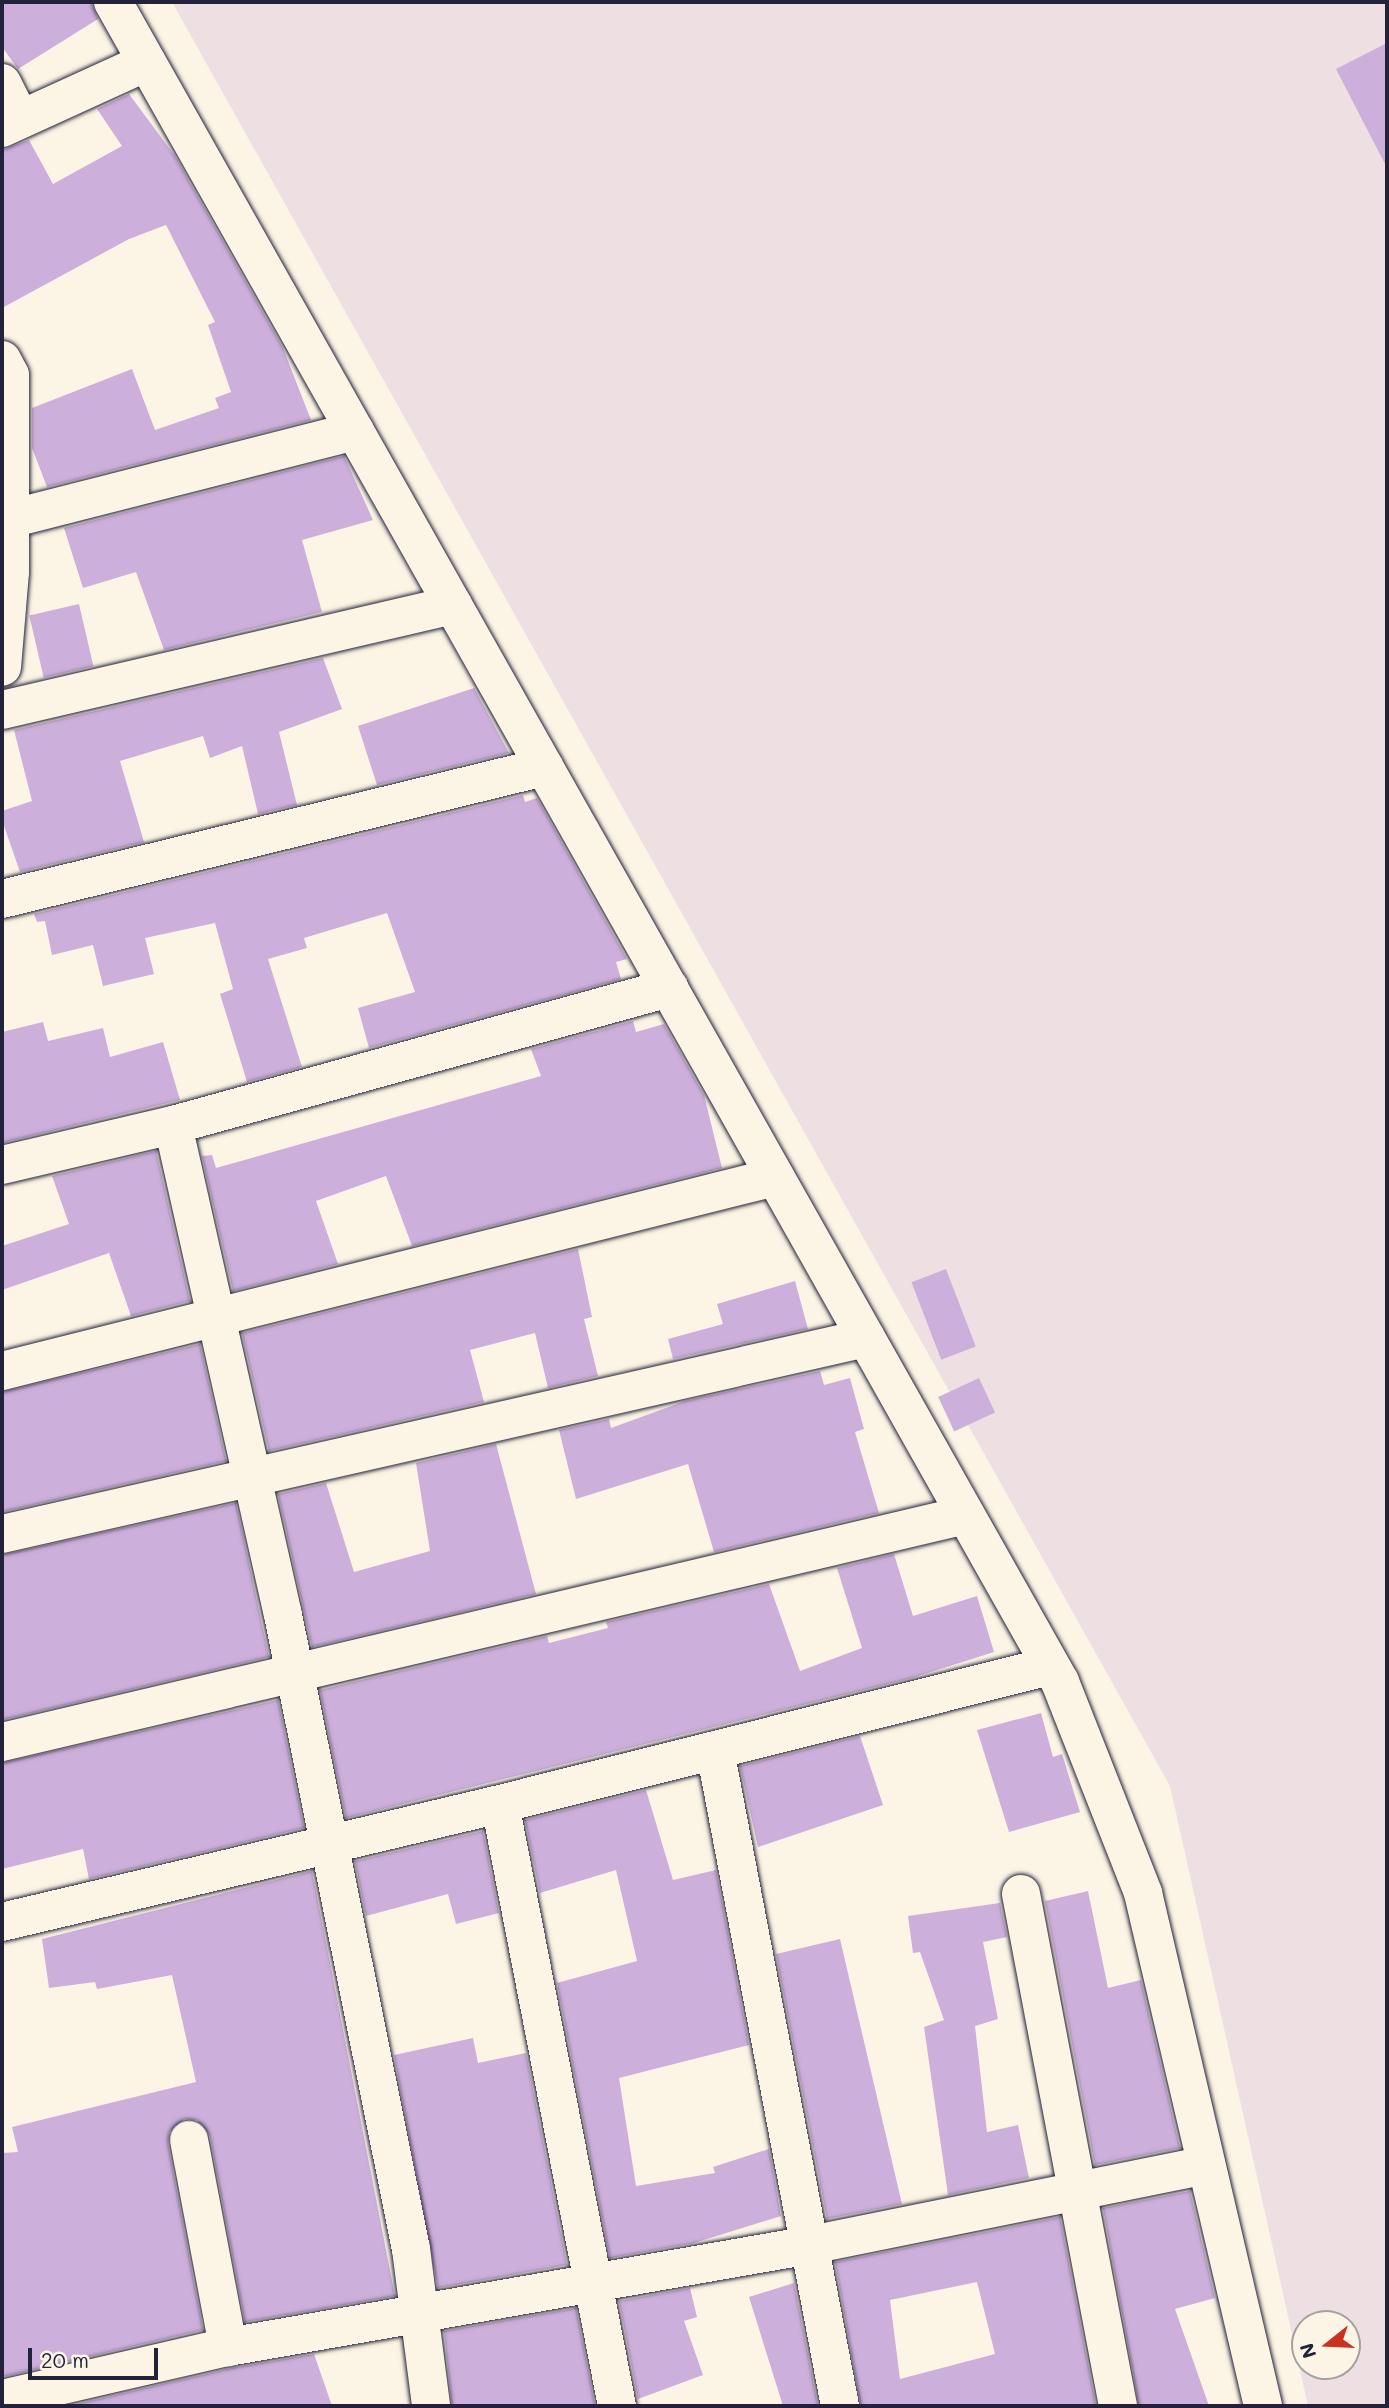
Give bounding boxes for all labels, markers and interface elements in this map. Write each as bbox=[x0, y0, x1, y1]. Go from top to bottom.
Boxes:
north arrow bbox=[1291, 2310, 1361, 2380]
scale bar bbox=[32, 2334, 161, 2378]
text: N bbox=[1293, 2340, 1322, 2362]
text: 20 m bbox=[41, 2346, 89, 2373]

